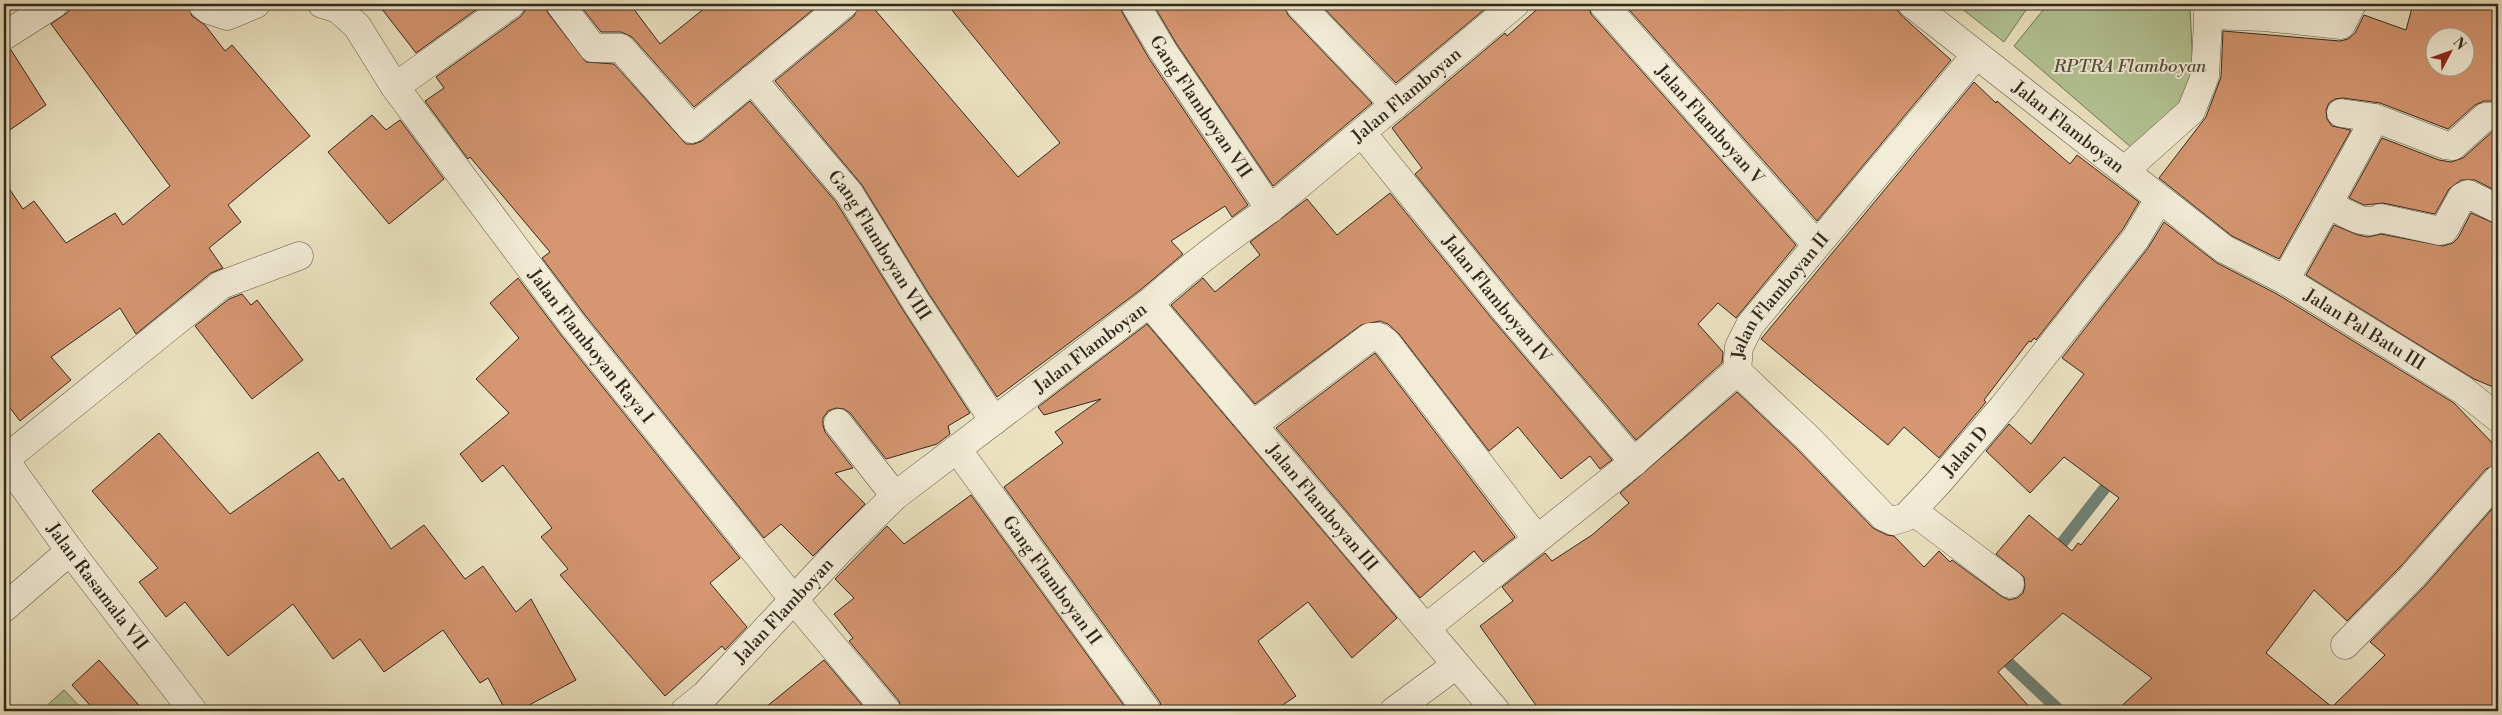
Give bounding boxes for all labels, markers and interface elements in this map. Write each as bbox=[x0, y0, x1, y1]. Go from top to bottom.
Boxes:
north arrow bbox=[2424, 28, 2474, 78]
street label: Gang Flamboyan VII bbox=[1144, 31, 1257, 183]
text: N bbox=[2449, 34, 2469, 54]
street label: Jalan Flamboyan bbox=[1346, 43, 1467, 148]
park label: RPTRA Flamboyan bbox=[2053, 55, 2207, 78]
street label: Jalan Flamboyan V bbox=[1649, 59, 1769, 190]
street label: Jalan Flamboyan bbox=[2007, 76, 2129, 179]
street label: Gang Flamboyan VIII bbox=[823, 166, 936, 325]
street label: Jalan Flamboyan II bbox=[1727, 228, 1834, 361]
street label: Jalan Flamboyan IV bbox=[1436, 230, 1556, 368]
street label: Jalan Flamboyan Raya I bbox=[522, 264, 659, 428]
street label: Jalan Pal Batu III bbox=[2299, 283, 2429, 376]
street label: Jalan Flamboyan bbox=[1029, 298, 1152, 399]
street label: Jalan D bbox=[1937, 422, 1994, 483]
street label: Jalan Flamboyan III bbox=[1261, 438, 1383, 576]
street label: Gang Flamboyan II bbox=[997, 511, 1106, 650]
street label: Jalan Rasamala VII bbox=[41, 518, 153, 655]
street label: Jalan Flamboyan bbox=[728, 553, 839, 669]

